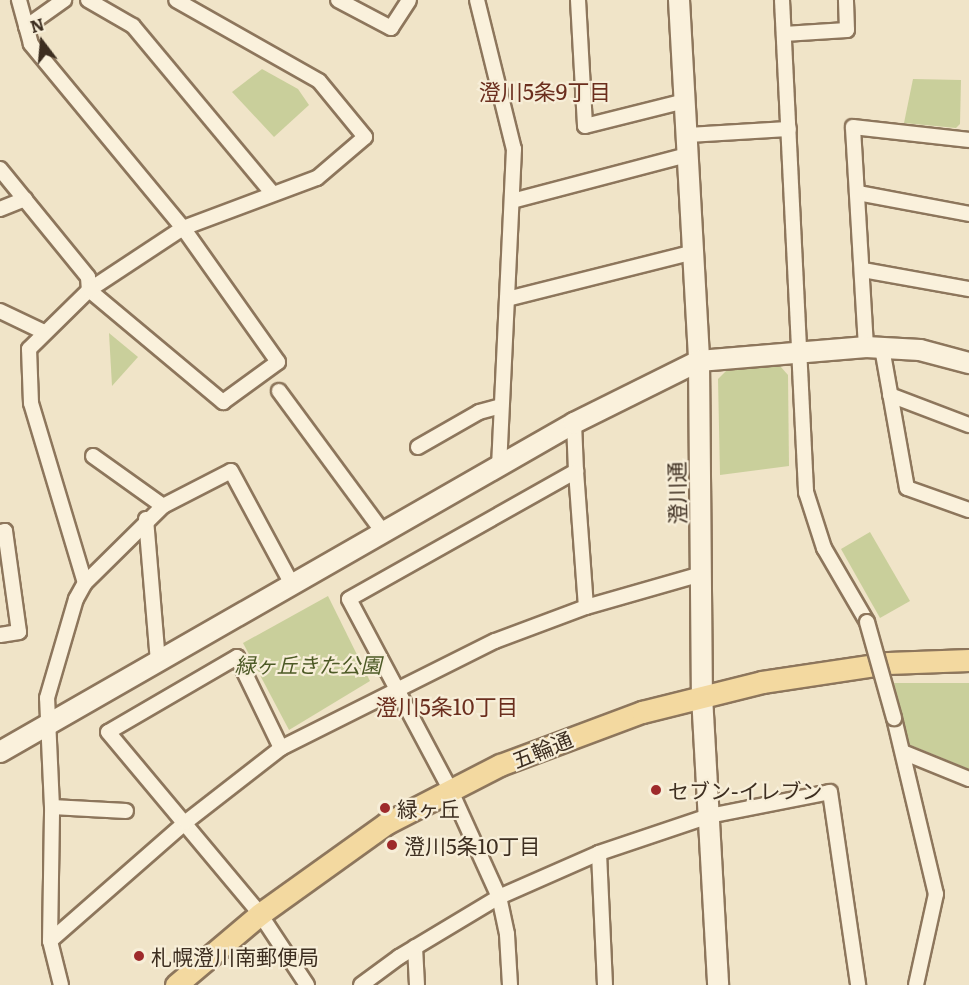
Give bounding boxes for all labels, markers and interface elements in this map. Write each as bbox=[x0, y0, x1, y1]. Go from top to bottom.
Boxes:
text: N bbox=[27, 11, 47, 38]
north arrow bbox=[12, 12, 72, 72]
district label: 澄川5条9丁目 bbox=[479, 78, 611, 104]
street label: 澄川通 bbox=[663, 461, 689, 525]
park label: 緑ヶ丘きた公園 bbox=[235, 651, 381, 677]
district label: 澄川5条10丁目 bbox=[376, 693, 518, 719]
street label: 五輪通 bbox=[508, 726, 576, 772]
place label: セブン-イレブン bbox=[668, 777, 822, 803]
marker: セブン-イレブン bbox=[649, 783, 663, 797]
place label: 緑ヶ丘 bbox=[397, 795, 460, 821]
marker: 緑ヶ丘 bbox=[378, 801, 392, 815]
place label: 澄川5条10丁目 bbox=[404, 832, 540, 858]
marker: 澄川5条10丁目 bbox=[385, 838, 399, 852]
place label: 札幌澄川南郵便局 bbox=[151, 943, 319, 969]
marker: 札幌澄川南郵便局 bbox=[132, 949, 146, 963]

